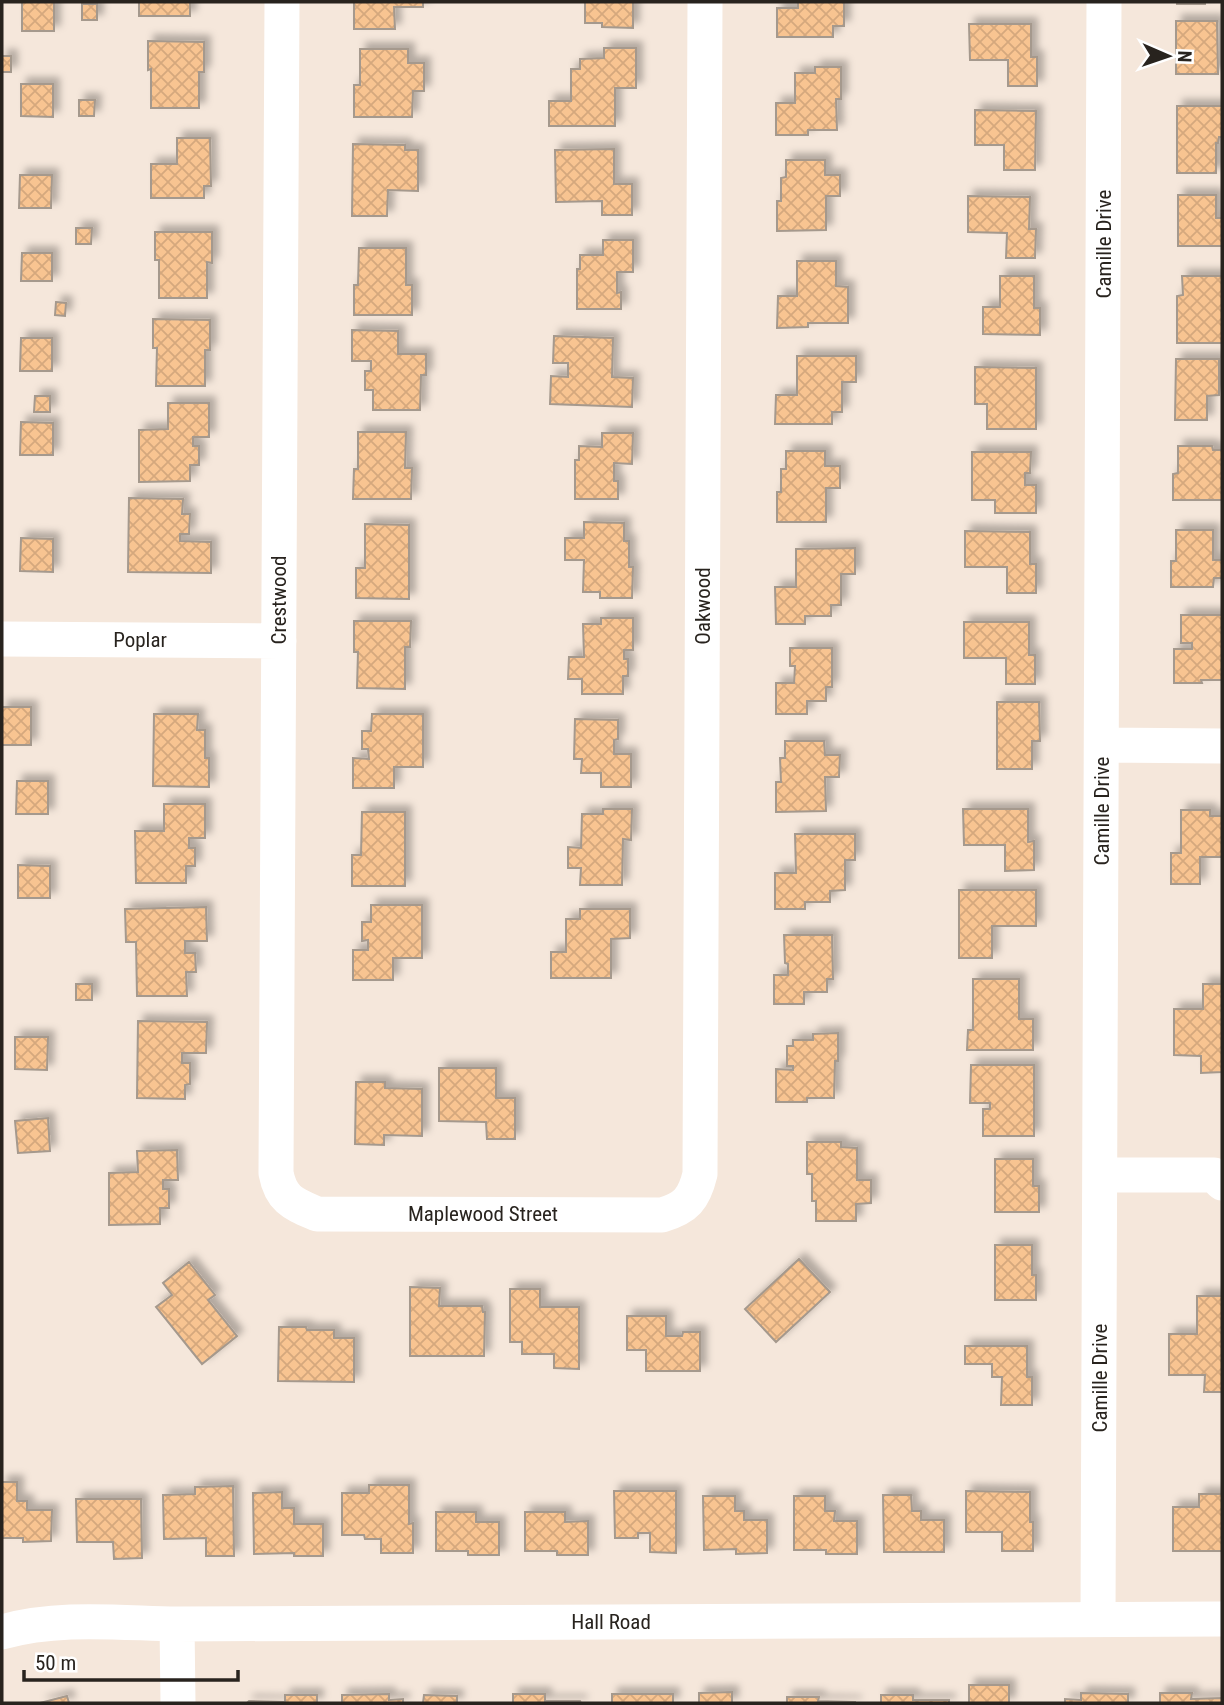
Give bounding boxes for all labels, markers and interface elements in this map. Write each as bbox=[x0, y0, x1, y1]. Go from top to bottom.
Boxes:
north arrow bbox=[1133, 21, 1203, 91]
text: N bbox=[1173, 50, 1196, 63]
street label: Camille Drive bbox=[1092, 189, 1116, 298]
street label: Crestwood bbox=[267, 556, 291, 644]
street label: Oakwood bbox=[691, 567, 715, 645]
street label: Poplar bbox=[113, 628, 167, 652]
street label: Camille Drive bbox=[1090, 756, 1114, 865]
street label: Maplewood Street bbox=[408, 1202, 558, 1226]
street label: Camille Drive bbox=[1088, 1323, 1112, 1432]
street label: Hall Road bbox=[571, 1610, 651, 1634]
scale bar bbox=[24, 1638, 238, 1682]
text: 50 m bbox=[35, 1651, 76, 1675]

